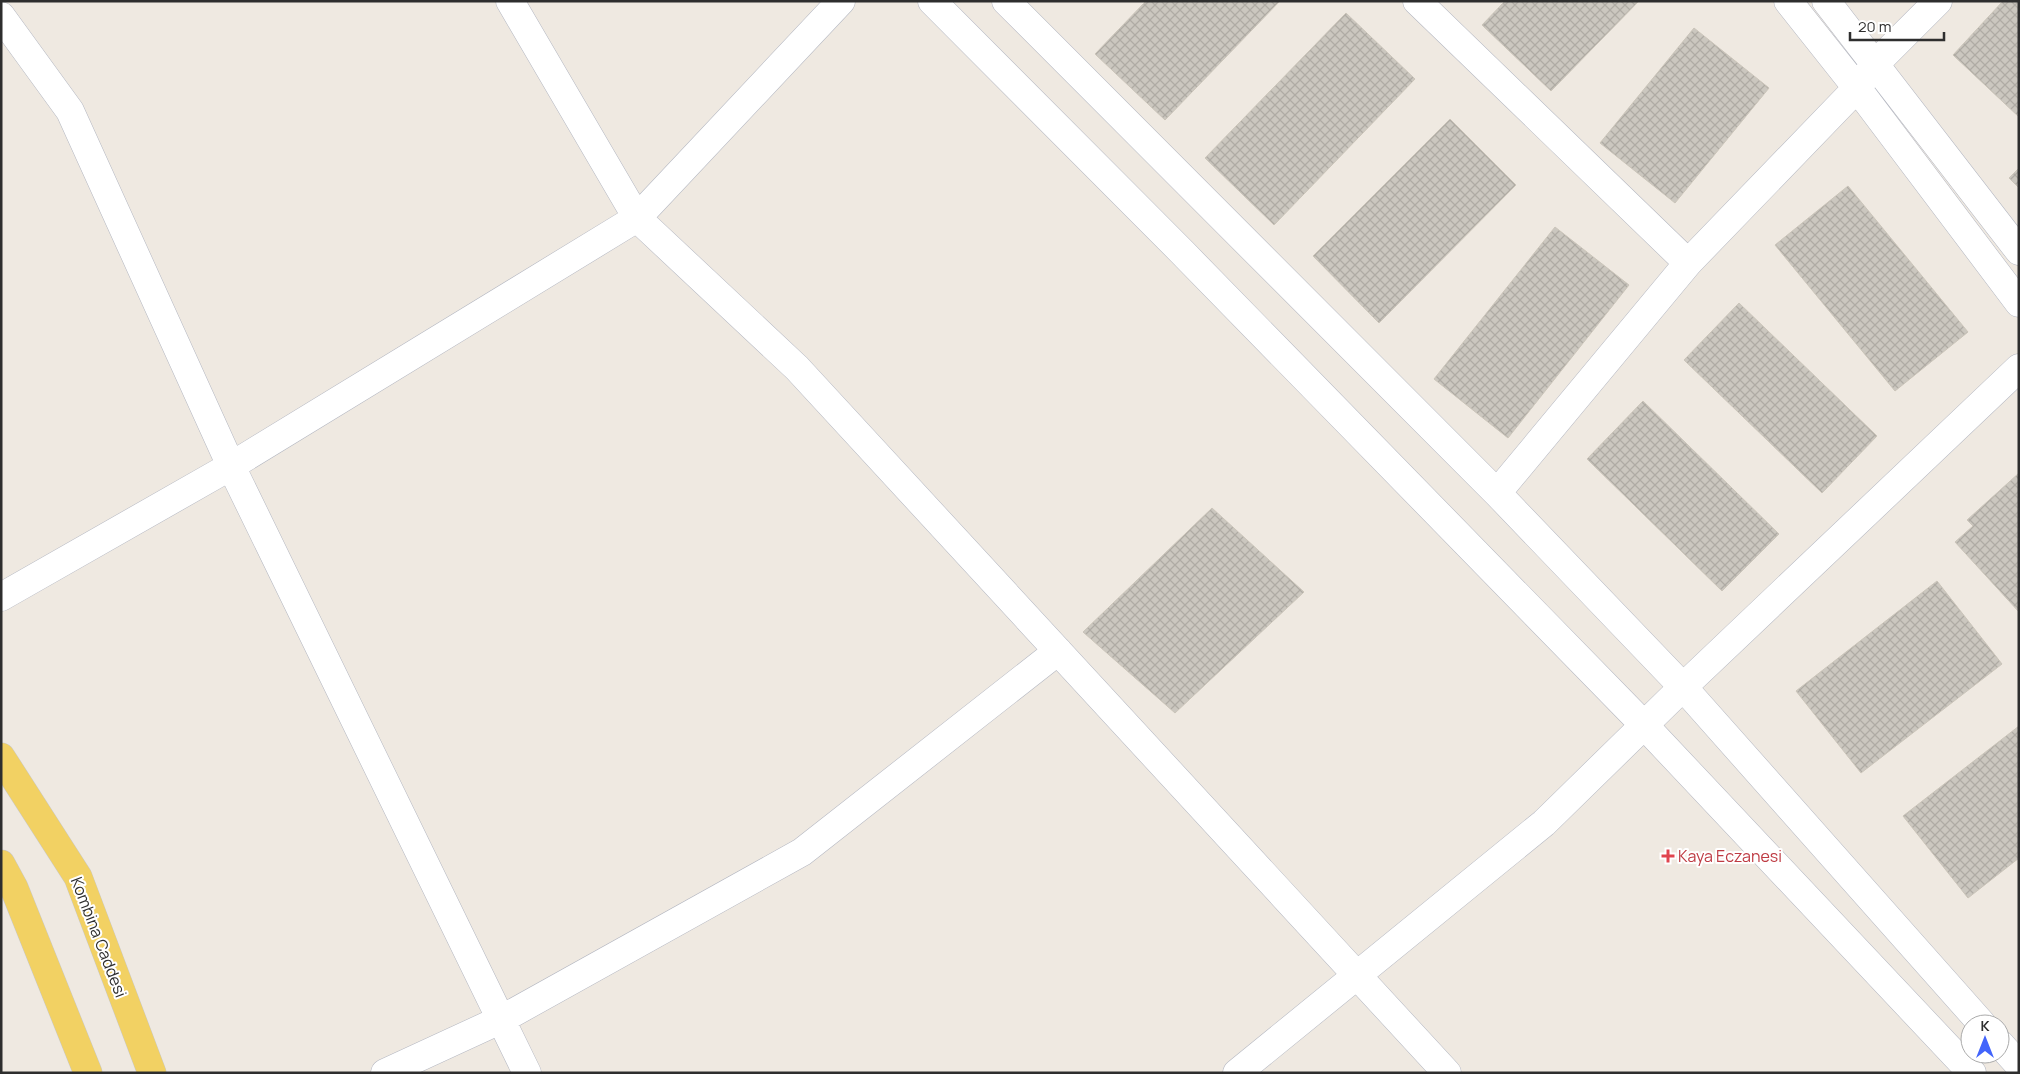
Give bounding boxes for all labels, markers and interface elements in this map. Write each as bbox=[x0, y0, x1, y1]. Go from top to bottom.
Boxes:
scale bar bbox=[1850, 10, 1944, 42]
text: 20 m bbox=[1858, 16, 1891, 37]
place label: Kaya Eczanesi bbox=[1678, 845, 1782, 867]
marker: Kaya Eczanesi bbox=[1662, 850, 1674, 862]
street label: Kombina Caddesi bbox=[66, 874, 132, 1000]
north arrow bbox=[1960, 1014, 2010, 1064]
text: K bbox=[1980, 1016, 1990, 1035]

